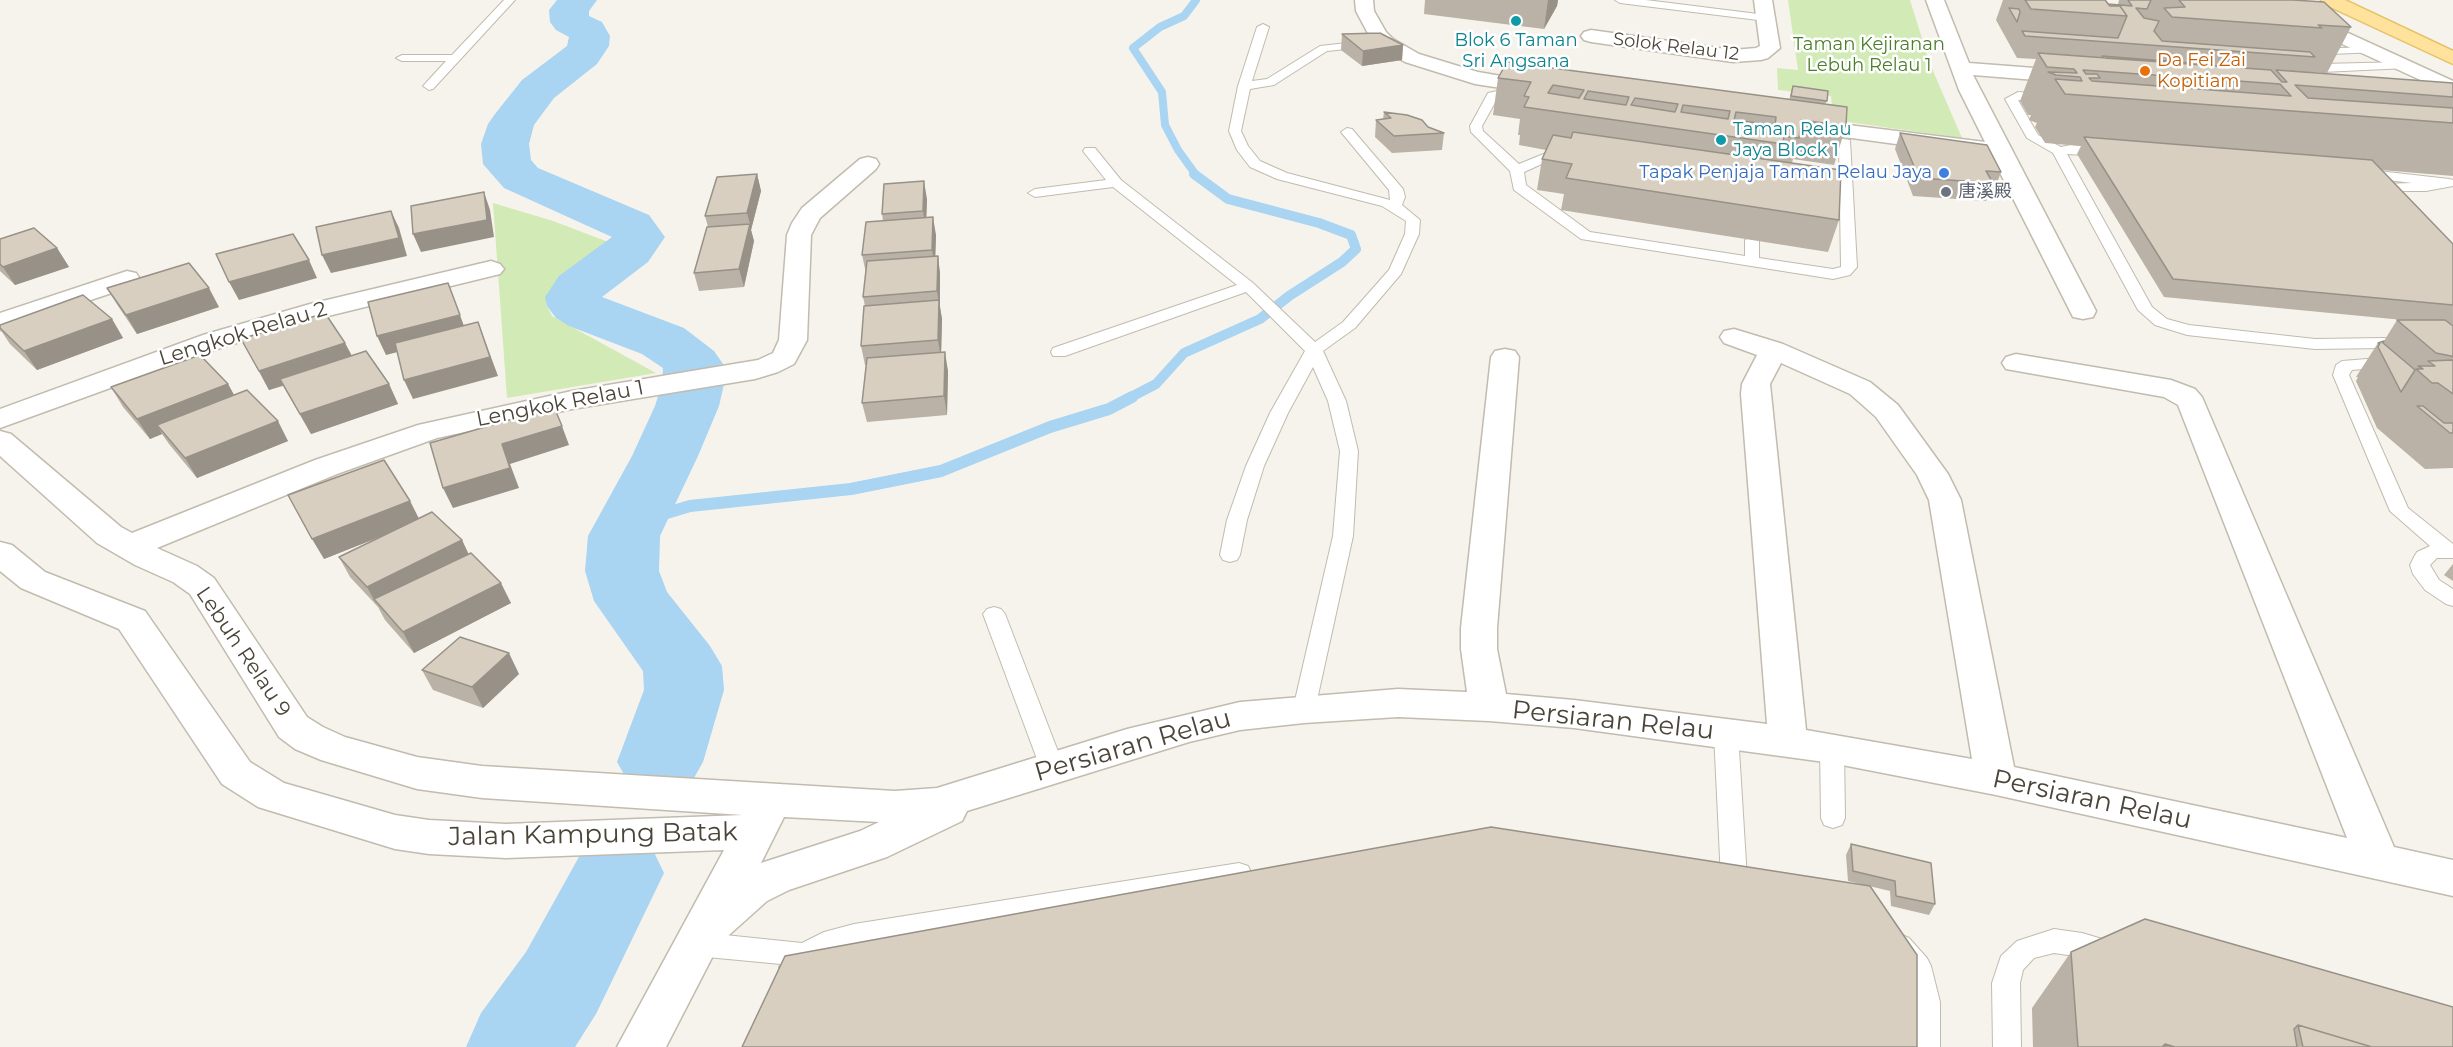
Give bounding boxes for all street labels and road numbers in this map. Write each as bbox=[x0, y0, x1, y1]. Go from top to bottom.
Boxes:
street label: Solok Relau 12 bbox=[1612, 29, 1740, 65]
street label: Lengkok Relau 2 bbox=[156, 296, 330, 372]
street label: Lengkok Relau 1 bbox=[474, 375, 646, 433]
street label: Lebuh Relau 9 bbox=[190, 582, 296, 722]
street label: Persiaran Relau bbox=[1511, 695, 1715, 747]
street label: Persiaran Relau bbox=[1031, 703, 1235, 789]
street label: Persiaran Relau bbox=[1990, 764, 2194, 836]
street label: Jalan Kampung Batak bbox=[448, 817, 738, 853]

